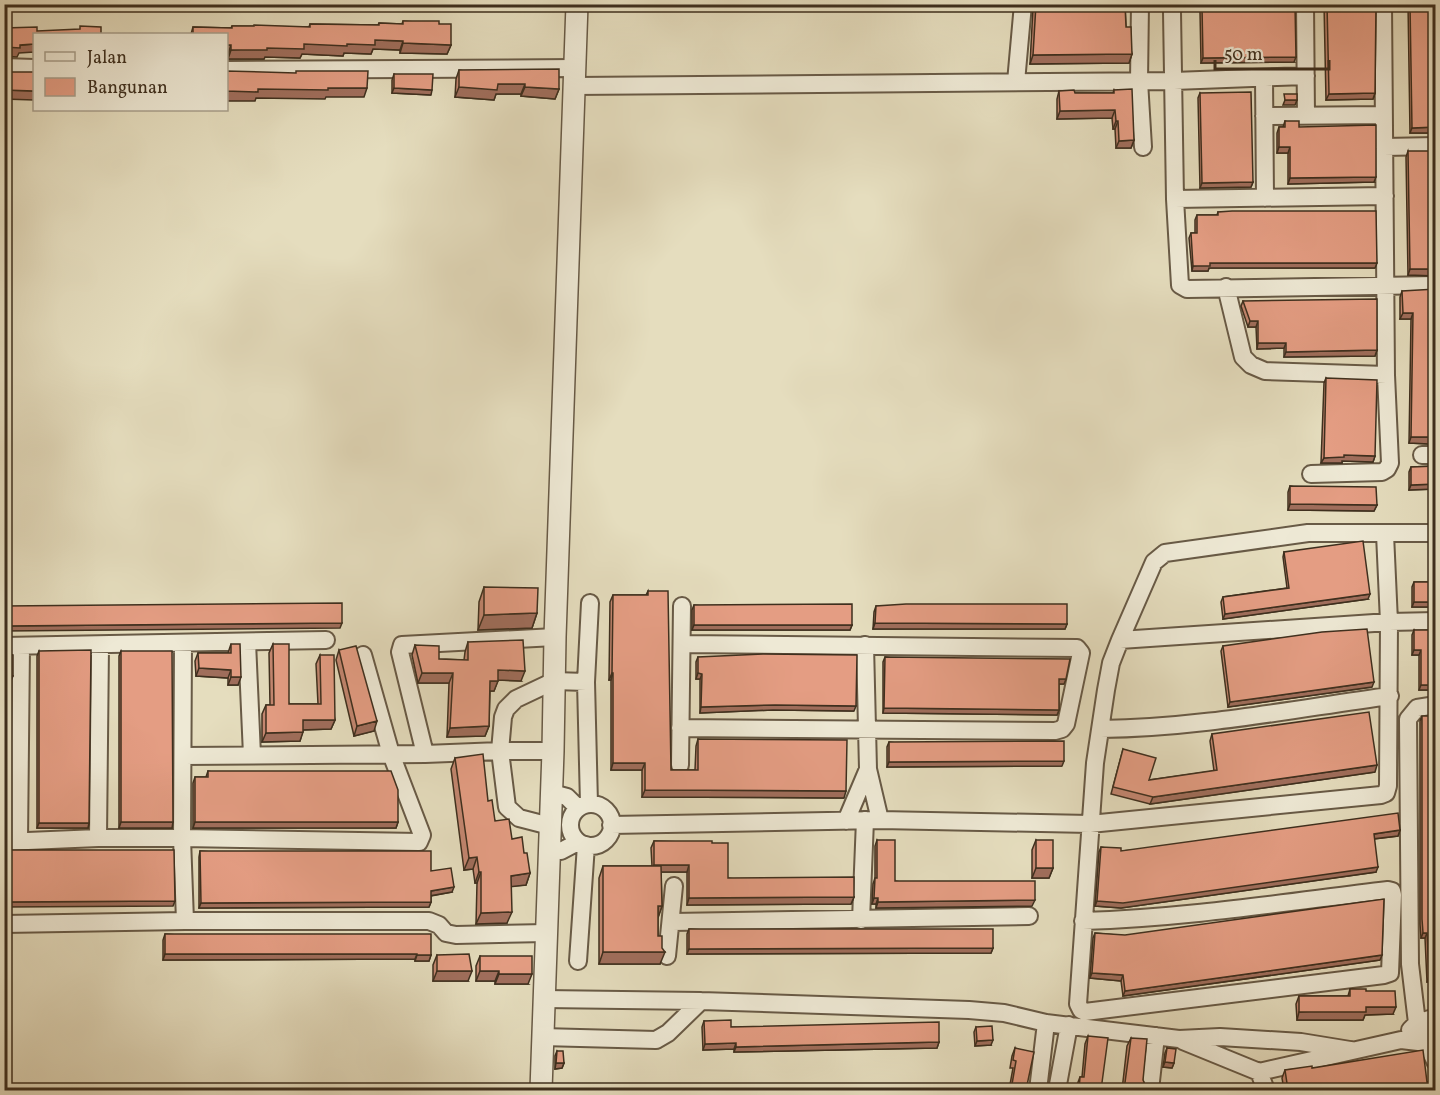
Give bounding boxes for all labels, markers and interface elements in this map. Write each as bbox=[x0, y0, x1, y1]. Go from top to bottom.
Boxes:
legend bbox=[33, 33, 228, 111]
scale bar bbox=[1215, 33, 1329, 71]
text: 50 m bbox=[1224, 43, 1263, 68]
text: Jalan bbox=[87, 46, 127, 71]
text: Bangunan bbox=[87, 76, 168, 101]

